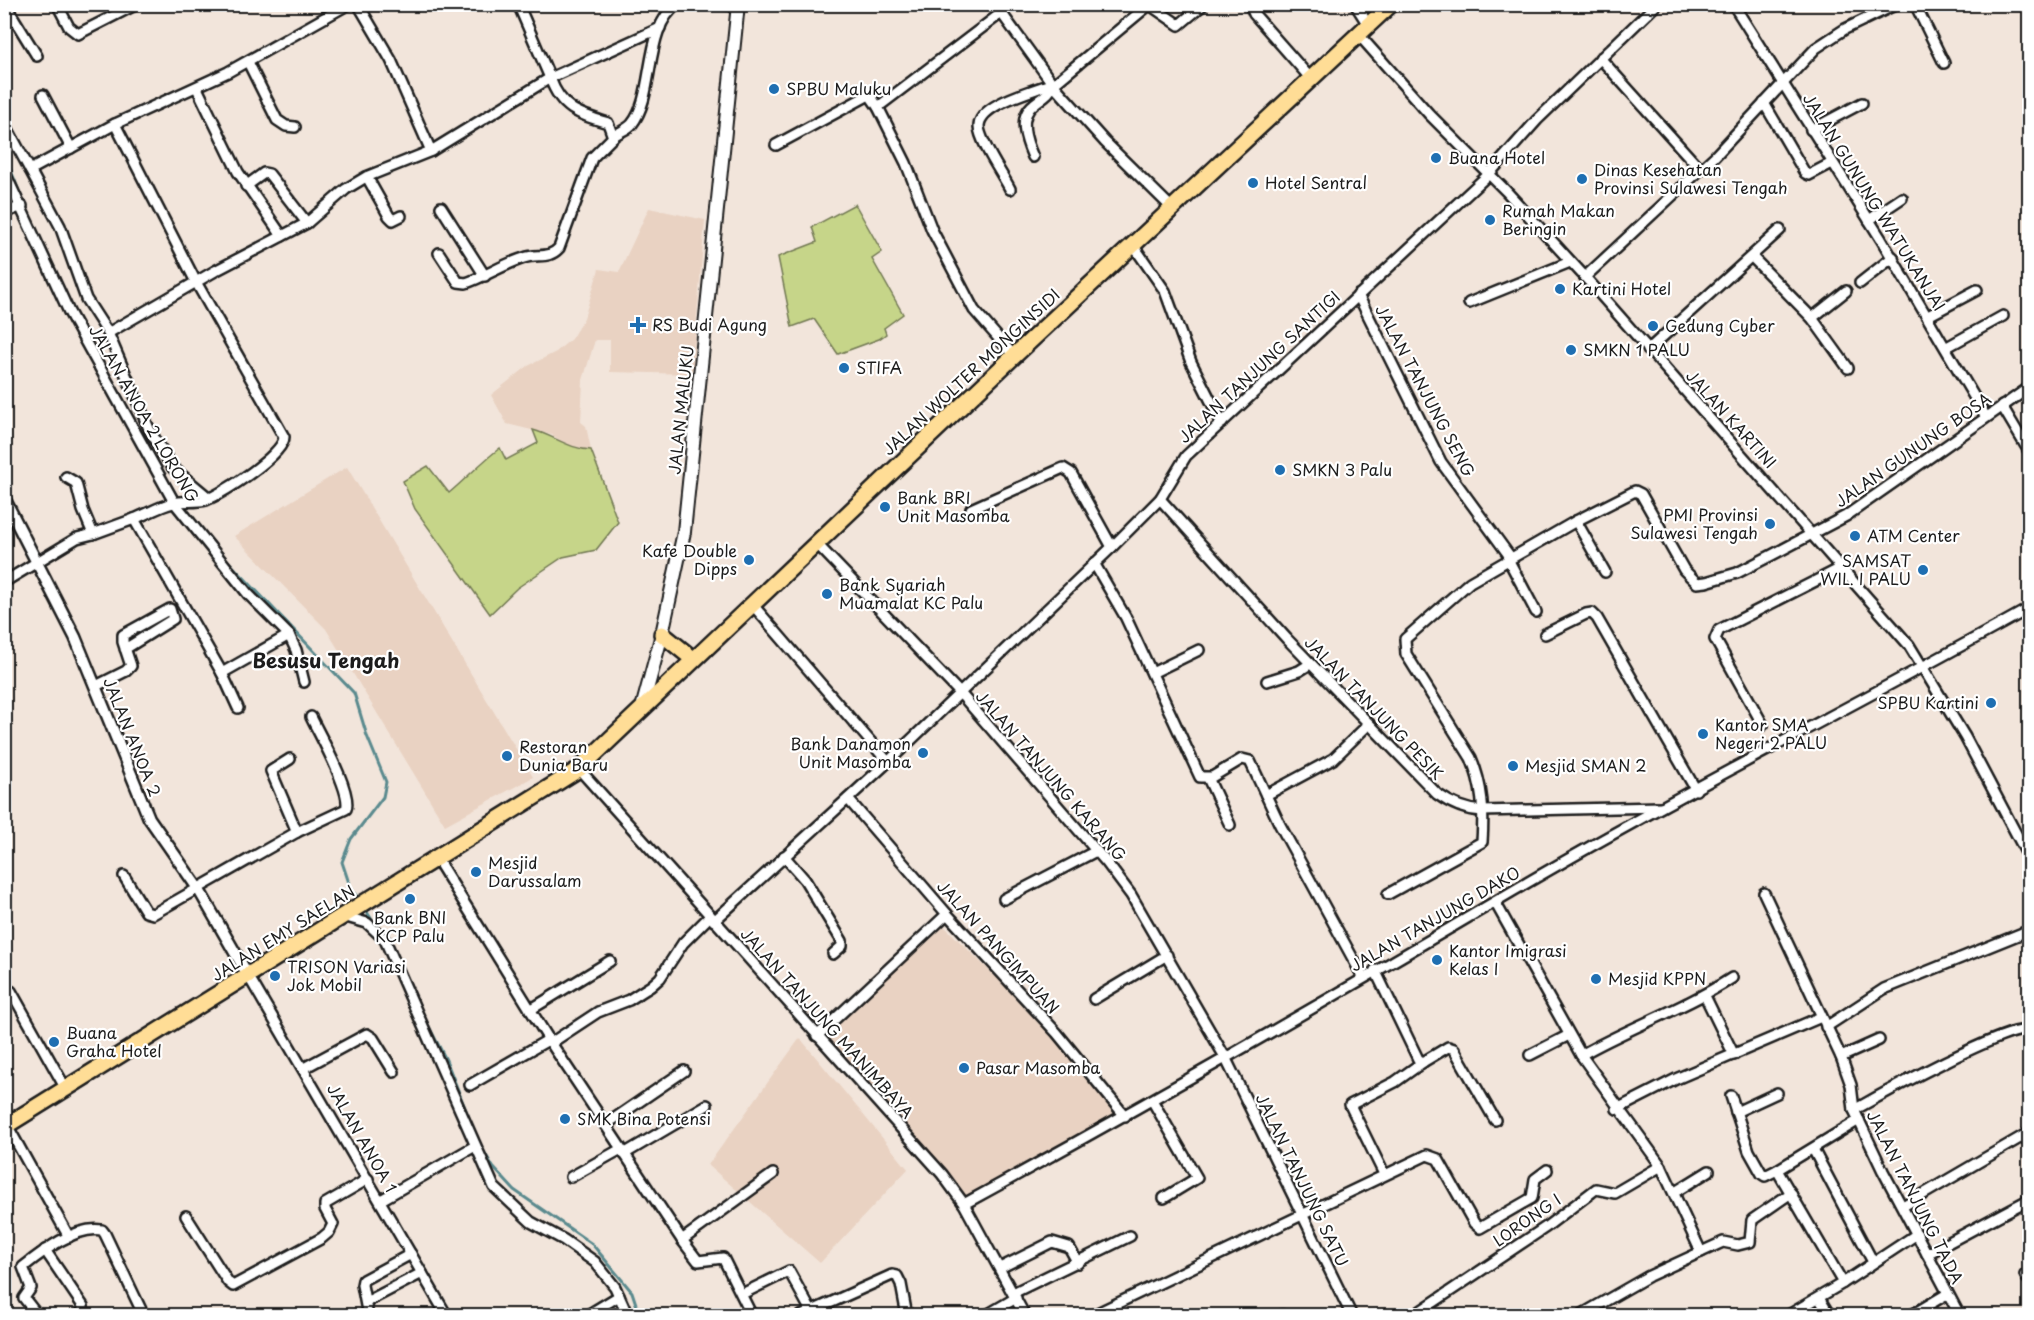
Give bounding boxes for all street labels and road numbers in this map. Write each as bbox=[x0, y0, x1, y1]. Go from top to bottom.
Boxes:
street label: JALAN GUNUNG WATUKANJAI bbox=[1798, 88, 1952, 315]
street label: JALAN WOLTER MONGINSIDI bbox=[876, 282, 1064, 460]
street label: JALAN TANJUNG SANTIGI bbox=[1172, 285, 1345, 448]
street label: JALAN TANJUNG SENG bbox=[1370, 300, 1482, 481]
street label: JALAN ANOA 2 LORONG bbox=[84, 320, 206, 507]
street label: JALAN MALUKU bbox=[661, 344, 699, 476]
street label: JALAN KARTINI bbox=[1681, 364, 1783, 473]
street label: JALAN GUNUNG BOSA bbox=[1829, 386, 1996, 512]
street label: JALAN TANJUNG PESIK bbox=[1300, 630, 1450, 784]
street label: JALAN ANOA 2 bbox=[98, 673, 168, 800]
street label: JALAN TANJUNG KARANG bbox=[971, 685, 1133, 866]
street label: JALAN TANJUNG DAKO bbox=[1345, 860, 1524, 977]
street label: JALAN PANGIMPUAN bbox=[932, 874, 1065, 1018]
street label: JALAN EMY SAELAN bbox=[206, 878, 359, 986]
street label: JALAN TANJUNG MANIMBAYA bbox=[735, 922, 920, 1123]
street label: JALAN ANOA 1 bbox=[322, 1078, 404, 1197]
street label: JALAN TANJUNG SATU bbox=[1250, 1089, 1355, 1270]
street label: JALAN TANJUNG TADA bbox=[1862, 1106, 1970, 1288]
street label: LORONG I bbox=[1487, 1187, 1566, 1252]

